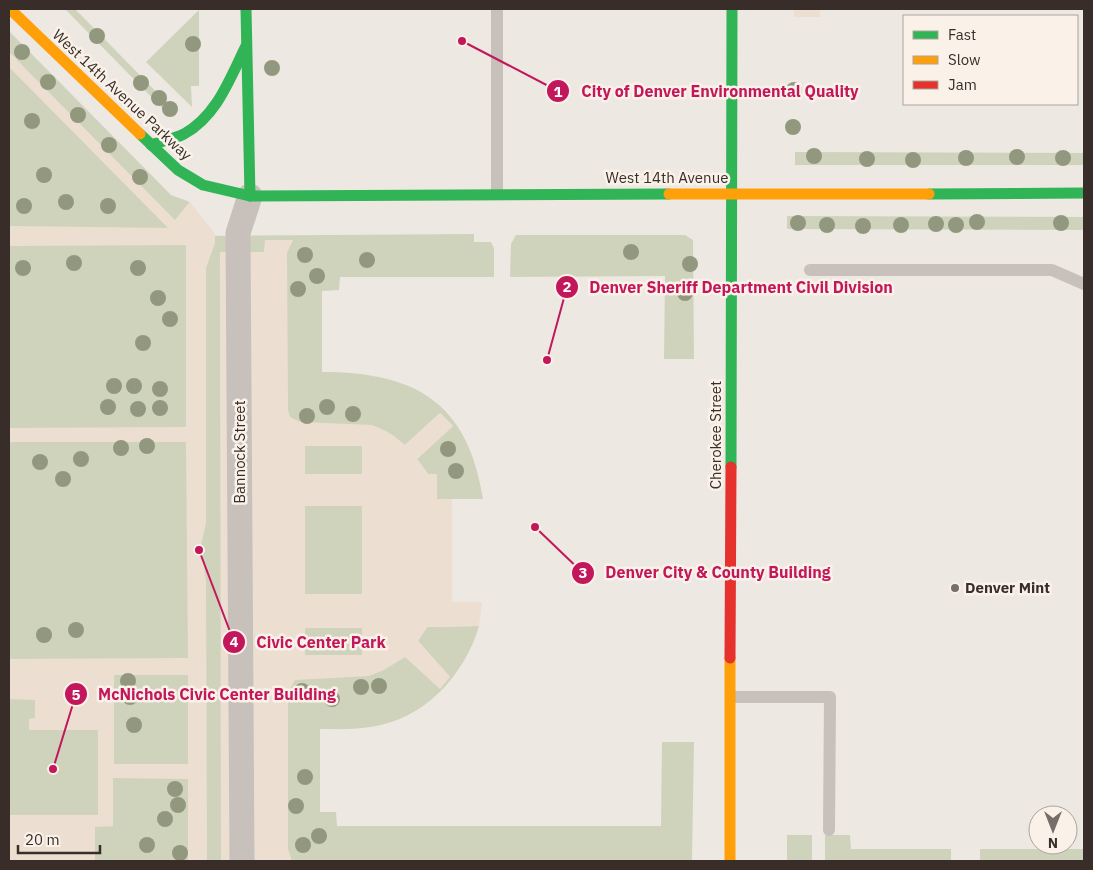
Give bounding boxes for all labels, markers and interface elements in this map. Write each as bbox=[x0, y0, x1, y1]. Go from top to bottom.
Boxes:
legend bbox=[903, 15, 1078, 105]
street label: West 14th Avenue Parkway bbox=[49, 25, 196, 165]
text: Fast bbox=[948, 25, 976, 44]
text: Slow bbox=[948, 50, 981, 69]
text: Jam bbox=[948, 75, 977, 94]
callout: City of Denver Environmental Quality bbox=[546, 76, 868, 107]
text: City of Denver Environmental Quality bbox=[581, 81, 859, 101]
text: 1 bbox=[553, 82, 563, 101]
street label: West 14th Avenue bbox=[606, 168, 728, 187]
callout: Denver Sheriff Department Civil Division bbox=[555, 272, 903, 303]
text: 2 bbox=[562, 277, 572, 296]
text: Denver Sheriff Department Civil Division bbox=[589, 277, 893, 297]
street label: Cherokee Street bbox=[706, 381, 725, 489]
street label: Bannock Street bbox=[230, 400, 249, 504]
callout: Denver City & County Building bbox=[570, 557, 841, 588]
text: Denver City & County Building bbox=[605, 562, 831, 582]
text: 3 bbox=[578, 563, 588, 582]
place label: Denver Mint bbox=[965, 578, 1050, 597]
marker: Denver Mint bbox=[949, 582, 961, 594]
callout: Civic Center Park bbox=[222, 626, 396, 657]
text: 4 bbox=[229, 632, 239, 651]
text: Civic Center Park bbox=[256, 632, 387, 652]
callout: McNichols Civic Center Building bbox=[63, 679, 346, 710]
text: McNichols Civic Center Building bbox=[98, 684, 336, 704]
text: 5 bbox=[71, 685, 81, 704]
north arrow bbox=[1028, 805, 1078, 855]
scale bar bbox=[18, 822, 100, 854]
text: 20 m bbox=[25, 830, 60, 849]
text: N bbox=[1048, 834, 1058, 852]

